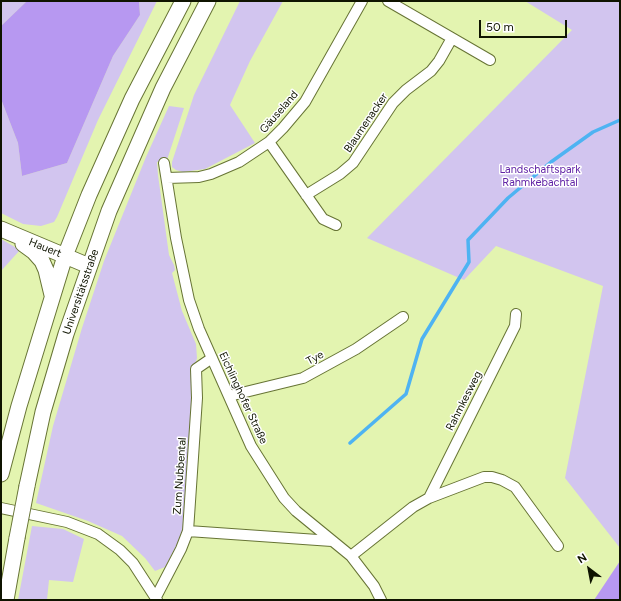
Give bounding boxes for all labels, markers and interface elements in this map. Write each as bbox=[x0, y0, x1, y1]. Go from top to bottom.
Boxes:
scale bar bbox=[481, 12, 569, 38]
text: 50 m bbox=[486, 20, 514, 34]
street label: Gäuseland bbox=[257, 88, 301, 136]
street label: Blaumenacker bbox=[341, 91, 391, 155]
park label: Landschaftspark Rahmkebachtal bbox=[499, 163, 581, 189]
street label: Hauert bbox=[27, 236, 63, 260]
street label: Universitätsstraße bbox=[60, 248, 102, 336]
street label: Tye bbox=[304, 348, 326, 368]
street label: Eichlinghofer Straße bbox=[216, 350, 270, 446]
street label: Rahmkesweg bbox=[443, 369, 485, 433]
street label: Zum Nubbental bbox=[171, 437, 189, 515]
north arrow bbox=[569, 549, 609, 589]
text: N bbox=[575, 551, 589, 566]

